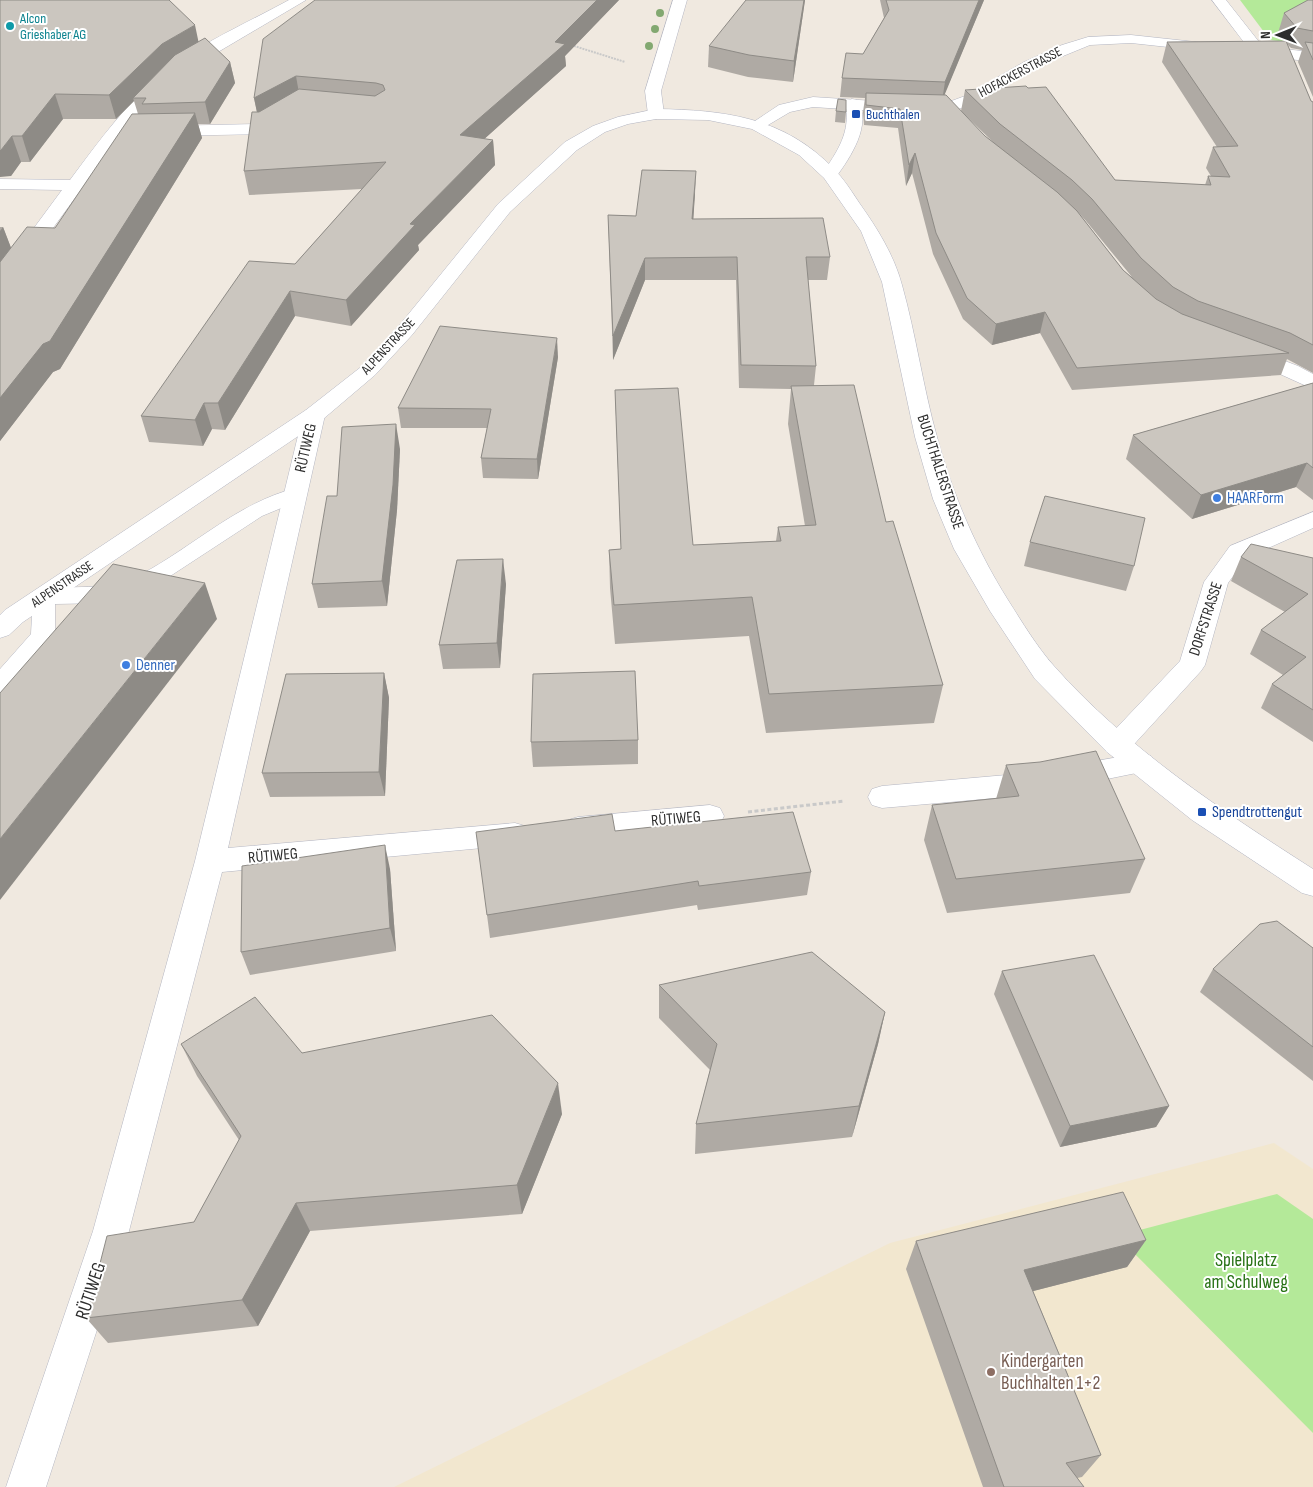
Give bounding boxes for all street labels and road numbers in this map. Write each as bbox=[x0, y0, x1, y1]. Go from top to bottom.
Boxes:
street label: HOFACKERSTRASSE bbox=[975, 43, 1065, 101]
street label: ALPENSTRASSE bbox=[357, 314, 419, 379]
street label: BUCHTHALERSTRASSE bbox=[912, 412, 968, 532]
street label: RÜTIWEG bbox=[291, 422, 321, 474]
street label: ALPENSTRASSE bbox=[27, 557, 97, 612]
street label: DORFSTRASSE bbox=[1185, 580, 1227, 658]
street label: RÜTIWEG bbox=[650, 807, 702, 831]
street label: RÜTIWEG bbox=[247, 844, 299, 868]
street label: RÜTIWEG bbox=[71, 1259, 111, 1323]

